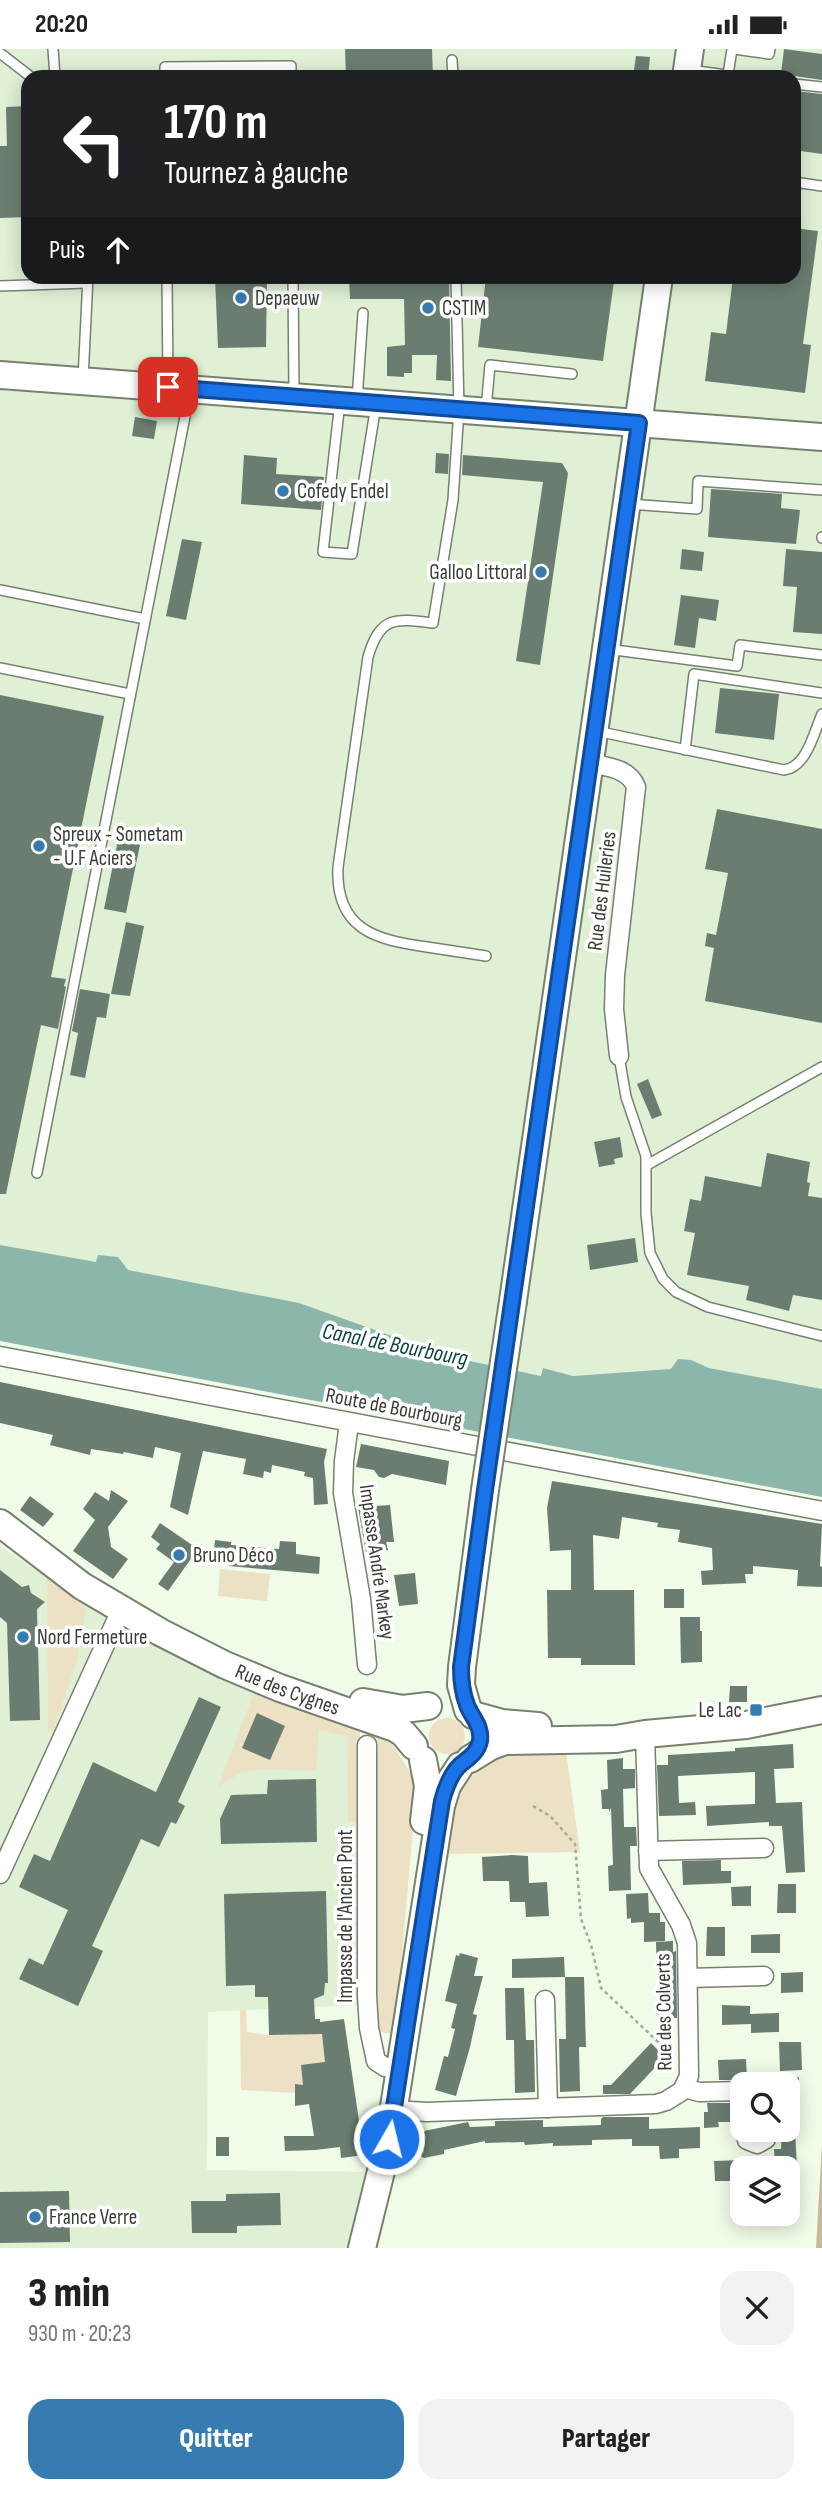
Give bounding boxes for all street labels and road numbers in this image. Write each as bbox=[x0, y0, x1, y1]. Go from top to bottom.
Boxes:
street label: Rue des Huileries bbox=[582, 830, 622, 952]
street label: Route de Bourbourg bbox=[324, 1383, 464, 1433]
street label: Impasse André Markey bbox=[354, 1483, 400, 1641]
street label: Rue des Cygnes bbox=[232, 1658, 343, 1720]
street label: Impasse de l'Ancien Pont bbox=[333, 1829, 358, 2003]
street label: Rue des Colverts bbox=[650, 1953, 678, 2071]

